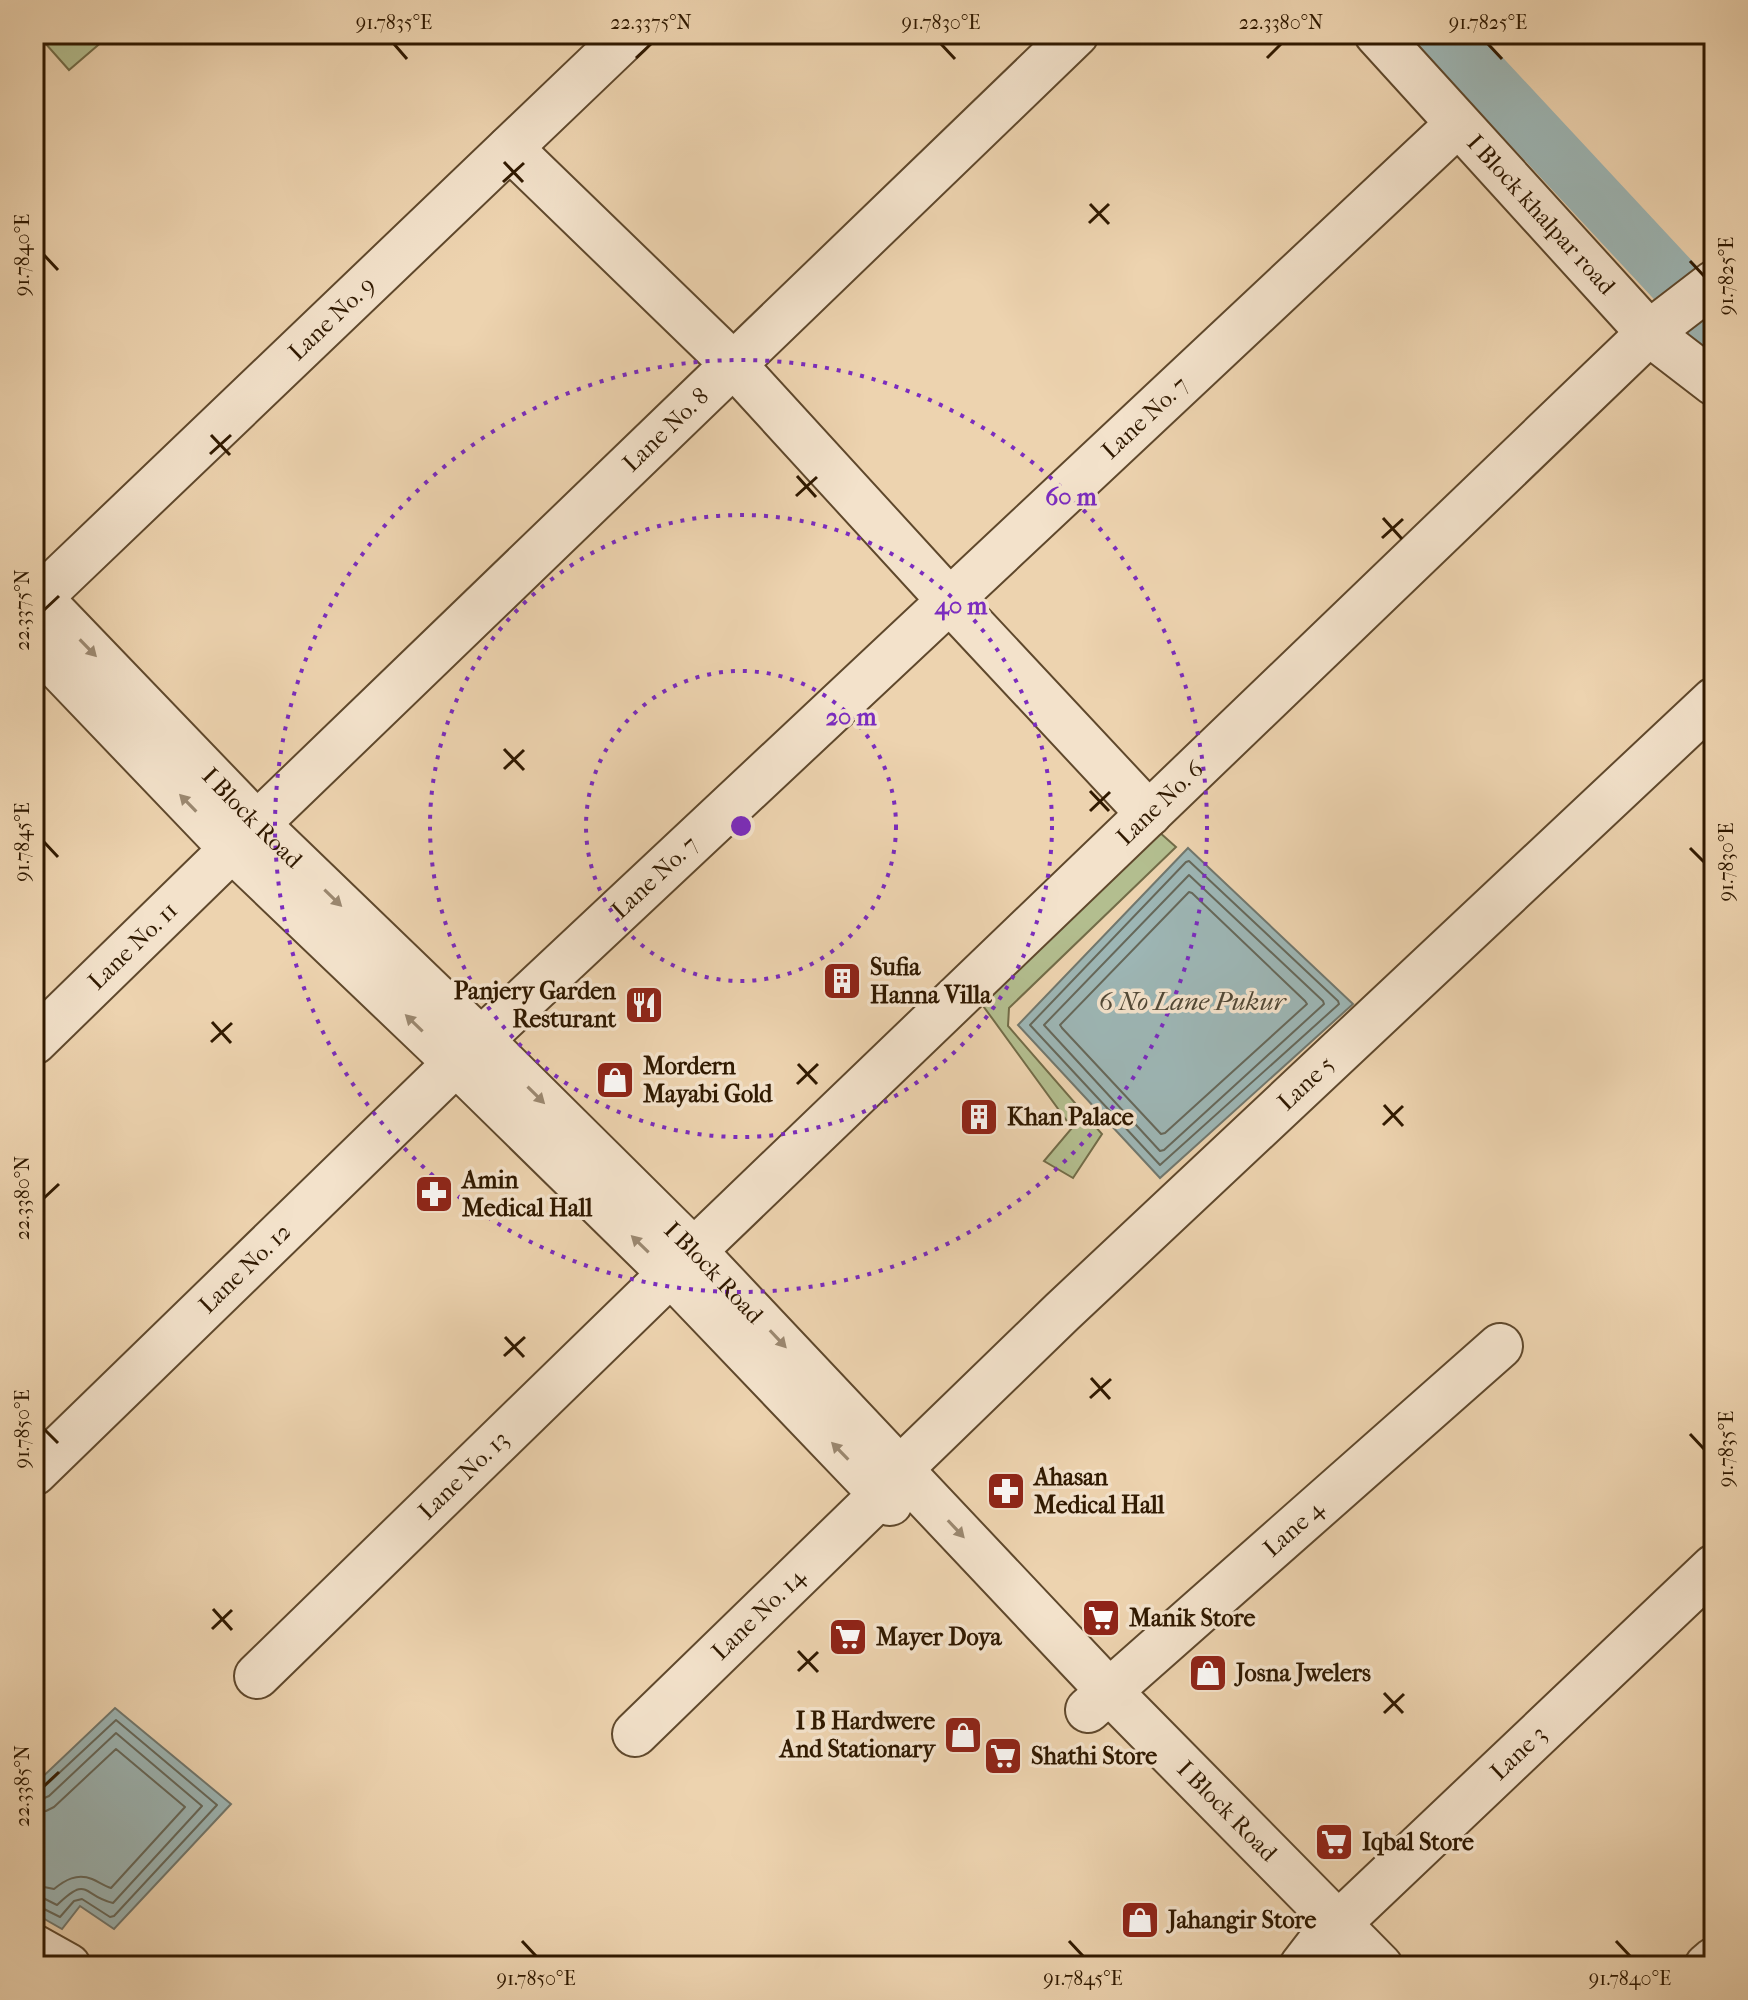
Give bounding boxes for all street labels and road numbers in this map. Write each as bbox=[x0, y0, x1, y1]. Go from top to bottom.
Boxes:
street label: I Block khalpar road bbox=[1461, 129, 1622, 301]
street label: Lane No. 9 bbox=[283, 271, 381, 366]
street label: Lane No. 7 bbox=[1096, 371, 1194, 465]
street label: Lane No. 8 bbox=[617, 382, 715, 477]
street label: Lane No. 6 bbox=[1111, 754, 1210, 851]
street label: I Block Road bbox=[196, 762, 309, 875]
street label: Lane No. 7 bbox=[606, 830, 704, 924]
street label: Lane No. 11 bbox=[82, 896, 183, 995]
street label: Lane 5 bbox=[1272, 1050, 1340, 1116]
street label: I Block Road bbox=[659, 1216, 770, 1330]
street label: Lane No. 12 bbox=[193, 1217, 297, 1319]
street label: Lane No. 13 bbox=[413, 1425, 514, 1525]
street label: Lane 4 bbox=[1258, 1494, 1330, 1562]
street label: Lane No. 14 bbox=[706, 1562, 811, 1666]
street label: Lane 3 bbox=[1485, 1720, 1552, 1786]
street label: I Block Road bbox=[1171, 1755, 1284, 1868]

